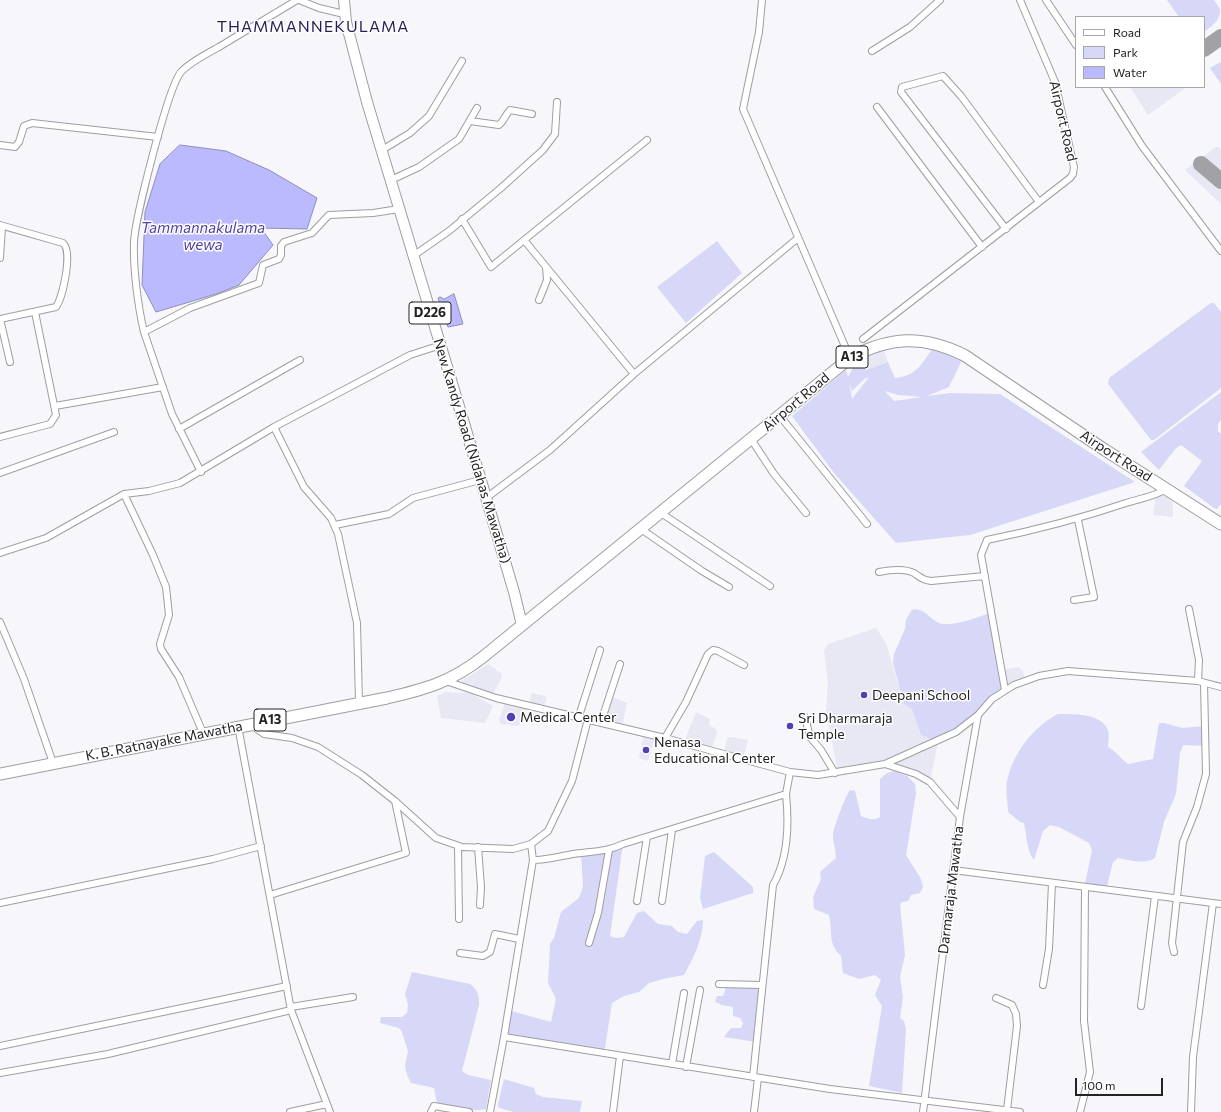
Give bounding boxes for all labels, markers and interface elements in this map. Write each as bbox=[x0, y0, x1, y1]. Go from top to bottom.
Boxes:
legend bbox=[1075, 16, 1205, 88]
district label: THAMMANNEKULAMA bbox=[217, 17, 409, 37]
text: Road bbox=[1113, 25, 1141, 39]
text: Park bbox=[1113, 45, 1138, 59]
text: Water bbox=[1113, 65, 1147, 79]
street label: Airport Road bbox=[1046, 79, 1080, 163]
water label: Tammannakulama wewa bbox=[141, 219, 265, 254]
road number: D226 bbox=[409, 302, 451, 324]
street label: New Kandy Road (Nidahas Mawatha) bbox=[430, 336, 514, 566]
road number: A13 bbox=[836, 346, 868, 368]
street label: Airport Road bbox=[759, 369, 833, 435]
street label: Airport Road bbox=[1077, 427, 1155, 485]
place label: Deepani School bbox=[872, 687, 970, 703]
marker: Deepani School bbox=[859, 690, 869, 700]
road number: A13 bbox=[254, 709, 286, 731]
place label: Medical Center bbox=[520, 709, 617, 725]
place label: Sri Dharmaraja Temple bbox=[798, 710, 893, 742]
marker: Medical Center bbox=[505, 711, 517, 723]
street label: K. B. Ratnayake Mawatha bbox=[84, 718, 244, 764]
marker: Sri Dharmaraja Temple bbox=[785, 721, 795, 731]
place label: Nenasa Educational Center bbox=[654, 734, 775, 766]
marker: Nenasa Educational Center bbox=[641, 745, 651, 755]
street label: Darmaraja Mawatha bbox=[935, 825, 967, 955]
scale bar bbox=[1077, 1070, 1165, 1096]
text: 100 m bbox=[1082, 1078, 1116, 1092]

